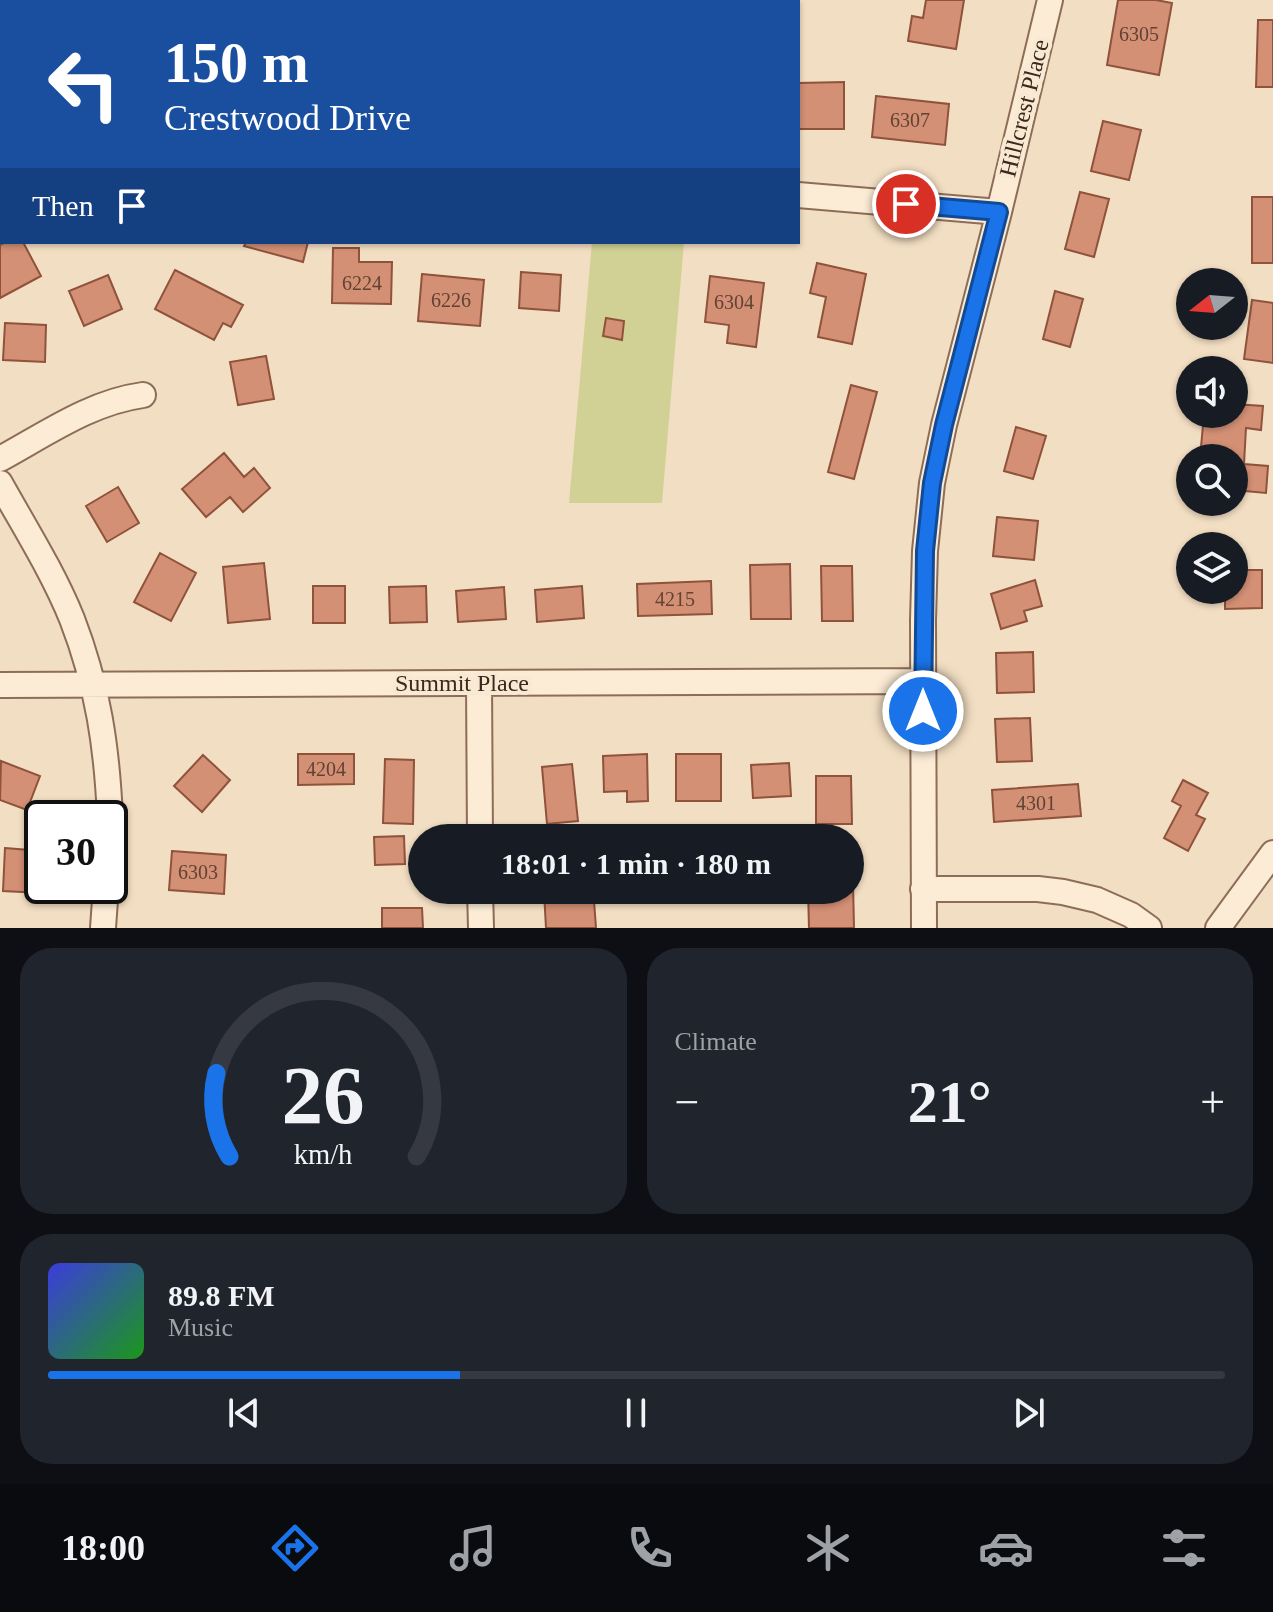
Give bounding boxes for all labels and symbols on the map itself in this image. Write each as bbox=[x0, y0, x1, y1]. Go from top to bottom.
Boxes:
house number: 6305 bbox=[1119, 23, 1159, 45]
street label: Hillcrest Place bbox=[994, 37, 1054, 179]
house number: 6307 bbox=[890, 109, 930, 131]
pin bbox=[872, 170, 940, 238]
north arrow bbox=[1176, 268, 1248, 340]
house number: 6224 bbox=[342, 272, 382, 294]
house number: 6226 bbox=[431, 289, 471, 311]
house number: 6304 bbox=[714, 291, 754, 313]
house number: 4215 bbox=[655, 588, 695, 610]
position arrow bbox=[881, 669, 965, 753]
street label: Summit Place bbox=[395, 670, 529, 696]
house number: 4204 bbox=[306, 758, 346, 780]
house number: 4301 bbox=[1016, 792, 1056, 814]
speed limit sign: 30 bbox=[24, 800, 128, 904]
house number: 6303 bbox=[178, 861, 218, 883]

